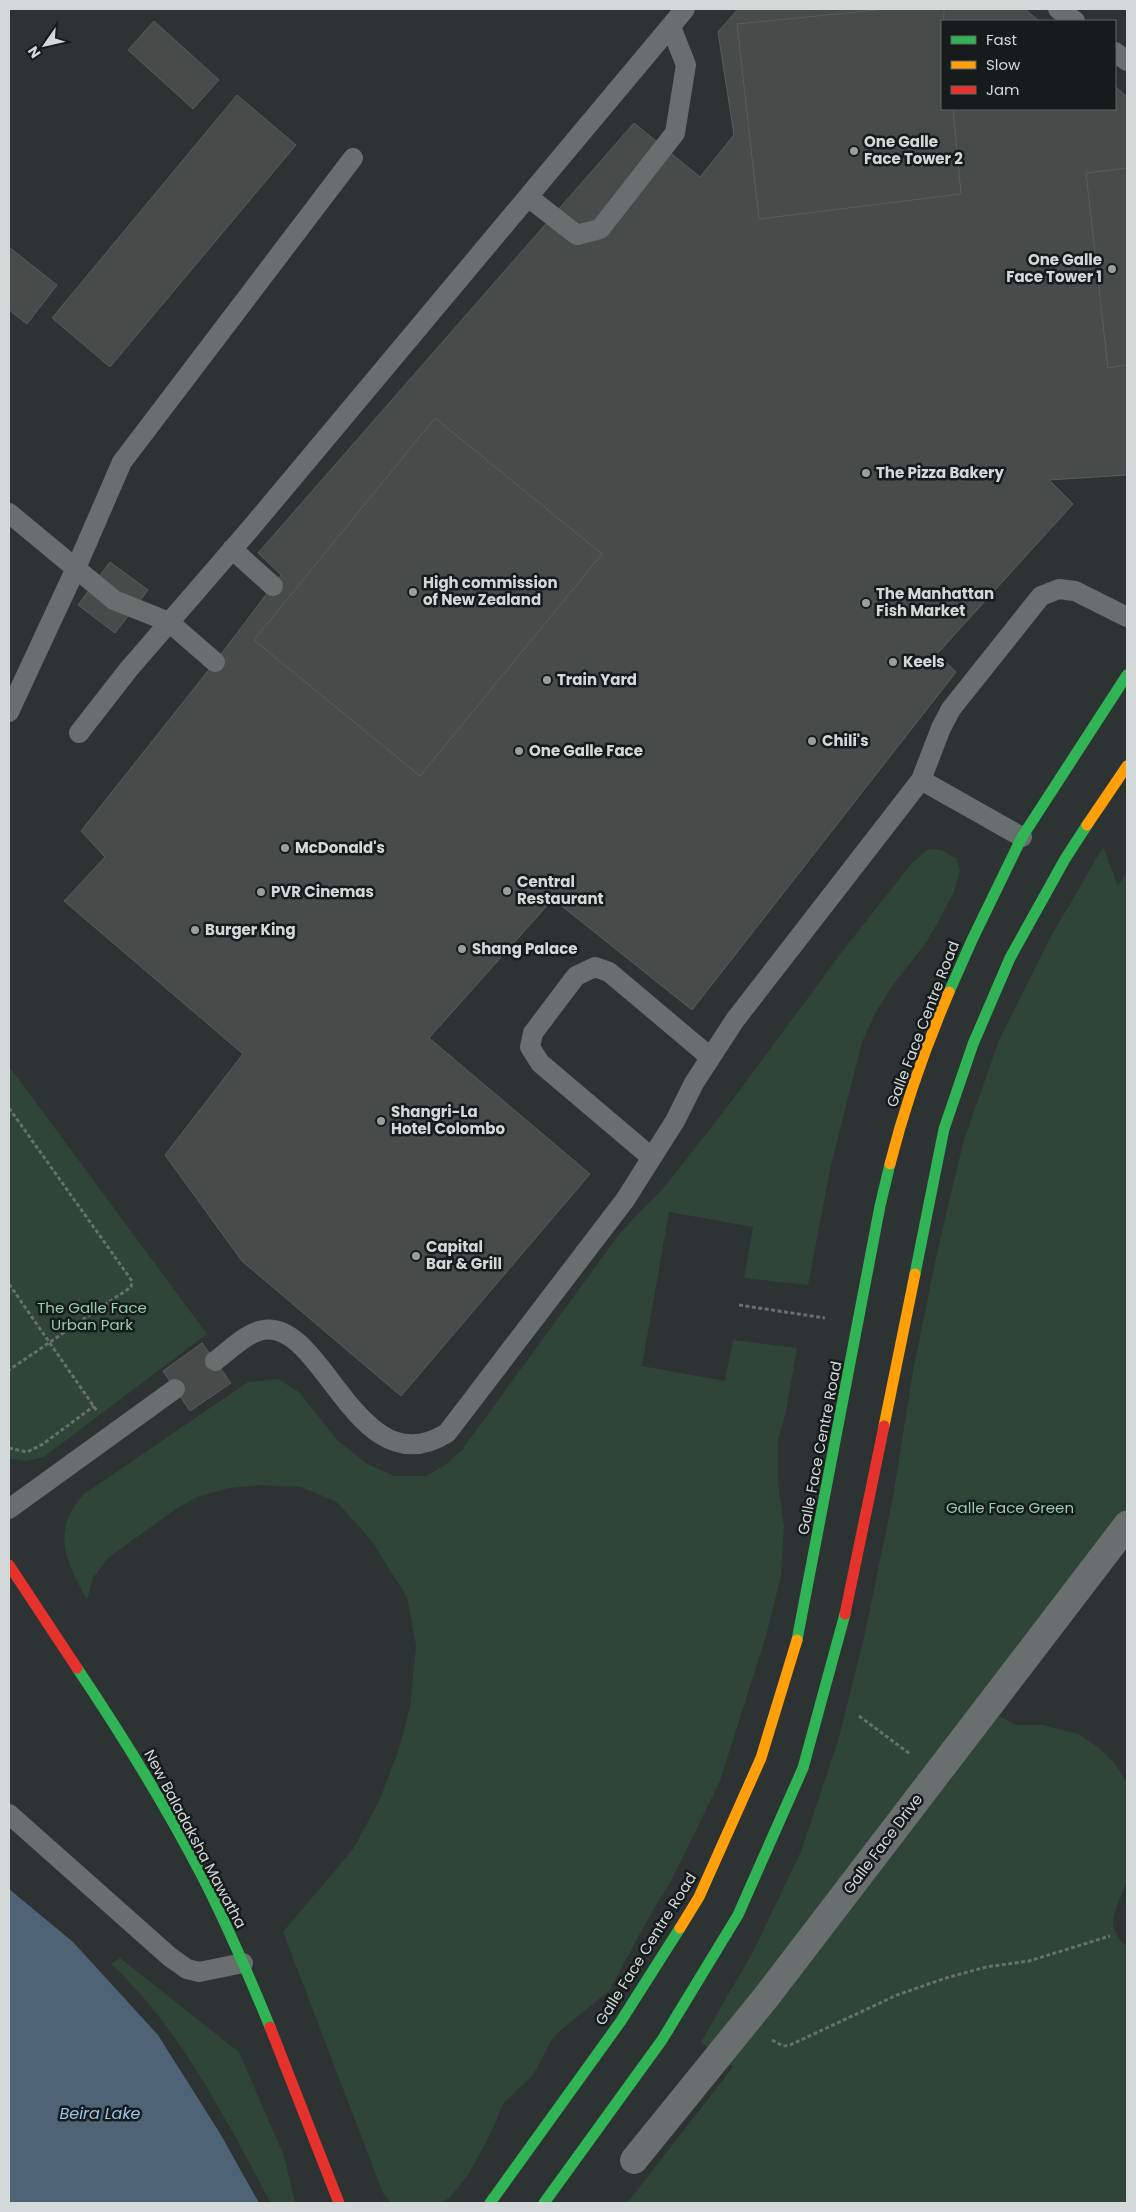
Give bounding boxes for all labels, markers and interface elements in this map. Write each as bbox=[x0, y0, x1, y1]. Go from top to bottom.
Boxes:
north arrow bbox=[20, 20, 70, 70]
legend bbox=[941, 20, 1116, 110]
text: Fast bbox=[986, 29, 1017, 50]
text: N bbox=[23, 42, 45, 62]
text: Slow bbox=[986, 54, 1021, 75]
text: Jam bbox=[986, 79, 1020, 100]
place label: One Galle Face Tower 2 bbox=[864, 131, 963, 169]
marker: One Galle Face Tower 2 bbox=[848, 145, 860, 157]
place label: One Galle Face Tower 1 bbox=[1006, 249, 1102, 287]
marker: One Galle Face Tower 1 bbox=[1106, 263, 1118, 275]
place label: The Pizza Bakery bbox=[876, 462, 1004, 483]
marker: The Pizza Bakery bbox=[860, 467, 872, 479]
place label: High commission of New Zealand bbox=[423, 572, 558, 610]
place label: The Manhattan Fish Market bbox=[876, 583, 994, 621]
marker: High commission of New Zealand bbox=[407, 586, 419, 598]
marker: The Manhattan Fish Market bbox=[860, 597, 872, 609]
place label: Keels bbox=[903, 651, 945, 672]
marker: Keels bbox=[887, 656, 899, 668]
place label: Train Yard bbox=[557, 669, 637, 690]
marker: Train Yard bbox=[541, 674, 553, 686]
place label: Chili's bbox=[822, 730, 869, 751]
marker: Chili's bbox=[806, 735, 818, 747]
place label: One Galle Face bbox=[529, 740, 643, 761]
marker: One Galle Face bbox=[513, 745, 525, 757]
place label: McDonald's bbox=[295, 837, 385, 858]
marker: McDonald's bbox=[279, 842, 291, 854]
place label: Central Restaurant bbox=[517, 871, 604, 909]
place label: PVR Cinemas bbox=[271, 881, 374, 902]
marker: Central Restaurant bbox=[501, 885, 513, 897]
marker: PVR Cinemas bbox=[255, 886, 267, 898]
place label: Burger King bbox=[205, 919, 296, 940]
marker: Burger King bbox=[189, 924, 201, 936]
place label: Shang Palace bbox=[472, 938, 577, 959]
street label: Galle Face Centre Road bbox=[881, 938, 964, 1110]
marker: Shang Palace bbox=[456, 943, 468, 955]
place label: Shangri-La Hotel Colombo bbox=[391, 1101, 505, 1139]
marker: Shangri-La Hotel Colombo bbox=[375, 1115, 387, 1127]
place label: Capital Bar & Grill bbox=[426, 1236, 502, 1274]
marker: Capital Bar & Grill bbox=[410, 1250, 422, 1262]
park label: The Galle Face Urban Park bbox=[37, 1297, 147, 1335]
street label: Galle Face Centre Road bbox=[792, 1359, 847, 1537]
park label: Galle Face Green bbox=[946, 1497, 1074, 1518]
street label: New Baladaksha Mawatha bbox=[139, 1746, 252, 1932]
street label: Galle Face Drive bbox=[838, 1789, 927, 1898]
street label: Galle Face Centre Road bbox=[590, 1868, 701, 2029]
water label: Beira Lake bbox=[59, 2102, 141, 2125]

